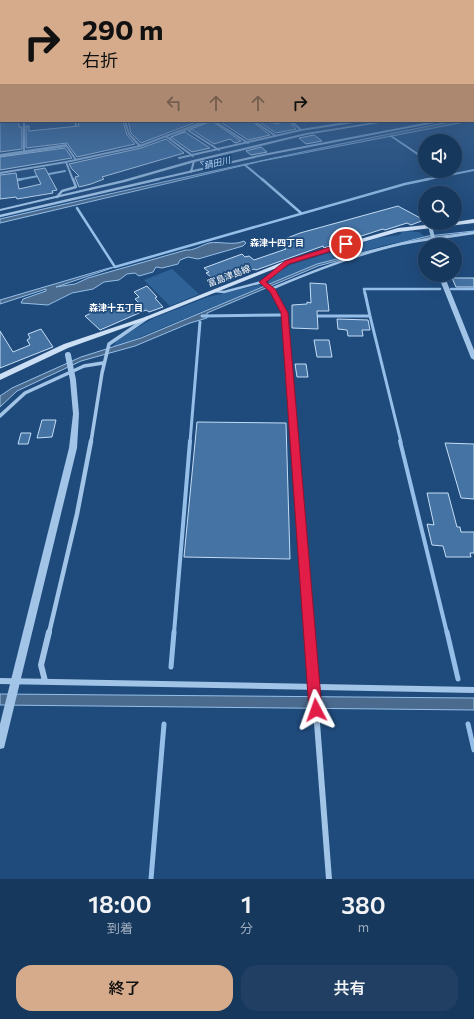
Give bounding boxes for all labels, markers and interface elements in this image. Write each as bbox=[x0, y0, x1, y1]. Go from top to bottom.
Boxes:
text: 290 m bbox=[82, 12, 163, 46]
icon: right bbox=[16, 16, 68, 68]
text: 右折 bbox=[82, 49, 118, 71]
icon: left bbox=[163, 92, 185, 114]
icon: ahead bbox=[205, 92, 227, 114]
icon: ahead bbox=[247, 92, 269, 114]
icon: right bbox=[289, 92, 311, 114]
map controls bbox=[418, 134, 462, 282]
button: sound bbox=[418, 134, 462, 178]
water label: 鍋田川 bbox=[202, 154, 232, 171]
button: search bbox=[418, 186, 462, 230]
pin bbox=[329, 227, 363, 261]
icon: arrive bbox=[335, 233, 357, 255]
district label: 森津十四丁目 bbox=[250, 237, 304, 248]
button: layers bbox=[418, 238, 462, 282]
street label: 富島津島線 bbox=[206, 262, 253, 289]
district label: 森津十五丁目 bbox=[89, 302, 143, 313]
position arrow bbox=[295, 689, 337, 731]
text: 18:00 bbox=[88, 889, 152, 918]
text: 1 bbox=[241, 889, 252, 918]
text: 380 bbox=[341, 890, 386, 919]
text: m bbox=[358, 919, 369, 935]
text: 到着 bbox=[107, 920, 133, 936]
text: 分 bbox=[240, 920, 253, 936]
button: 終了 bbox=[16, 965, 233, 1011]
button: 共有 bbox=[241, 965, 458, 1011]

